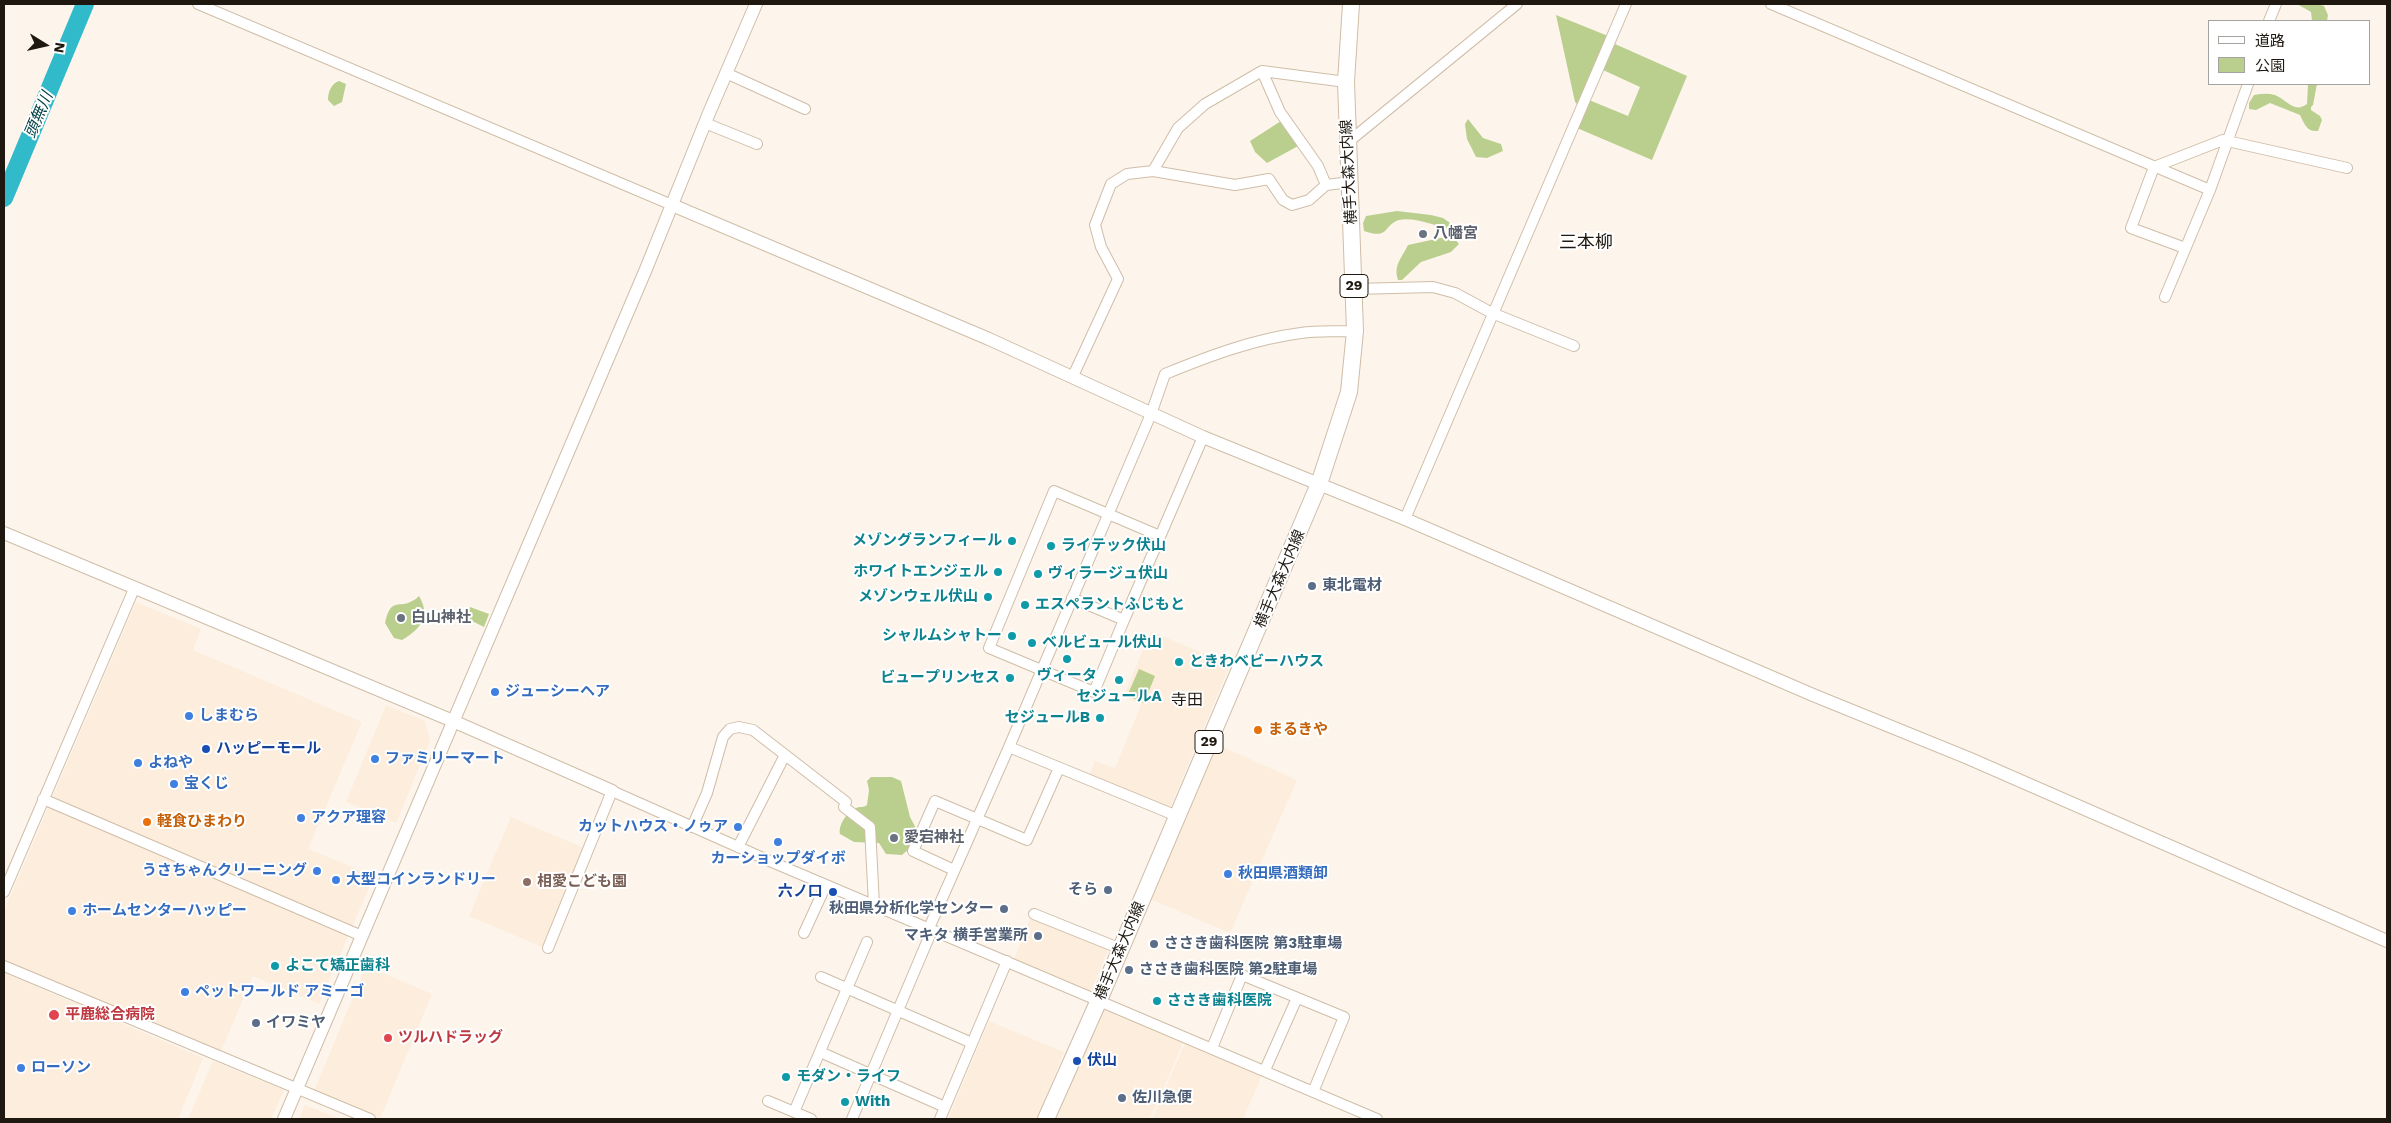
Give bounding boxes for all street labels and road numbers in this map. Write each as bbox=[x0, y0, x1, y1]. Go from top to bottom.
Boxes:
street label: 横手大森大内線 bbox=[1337, 119, 1361, 225]
road number: 29 bbox=[1340, 274, 1368, 298]
street label: 横手大森大内線 bbox=[1251, 527, 1309, 631]
road number: 29 bbox=[1195, 730, 1223, 754]
street label: 横手大森大内線 bbox=[1091, 899, 1149, 1003]

